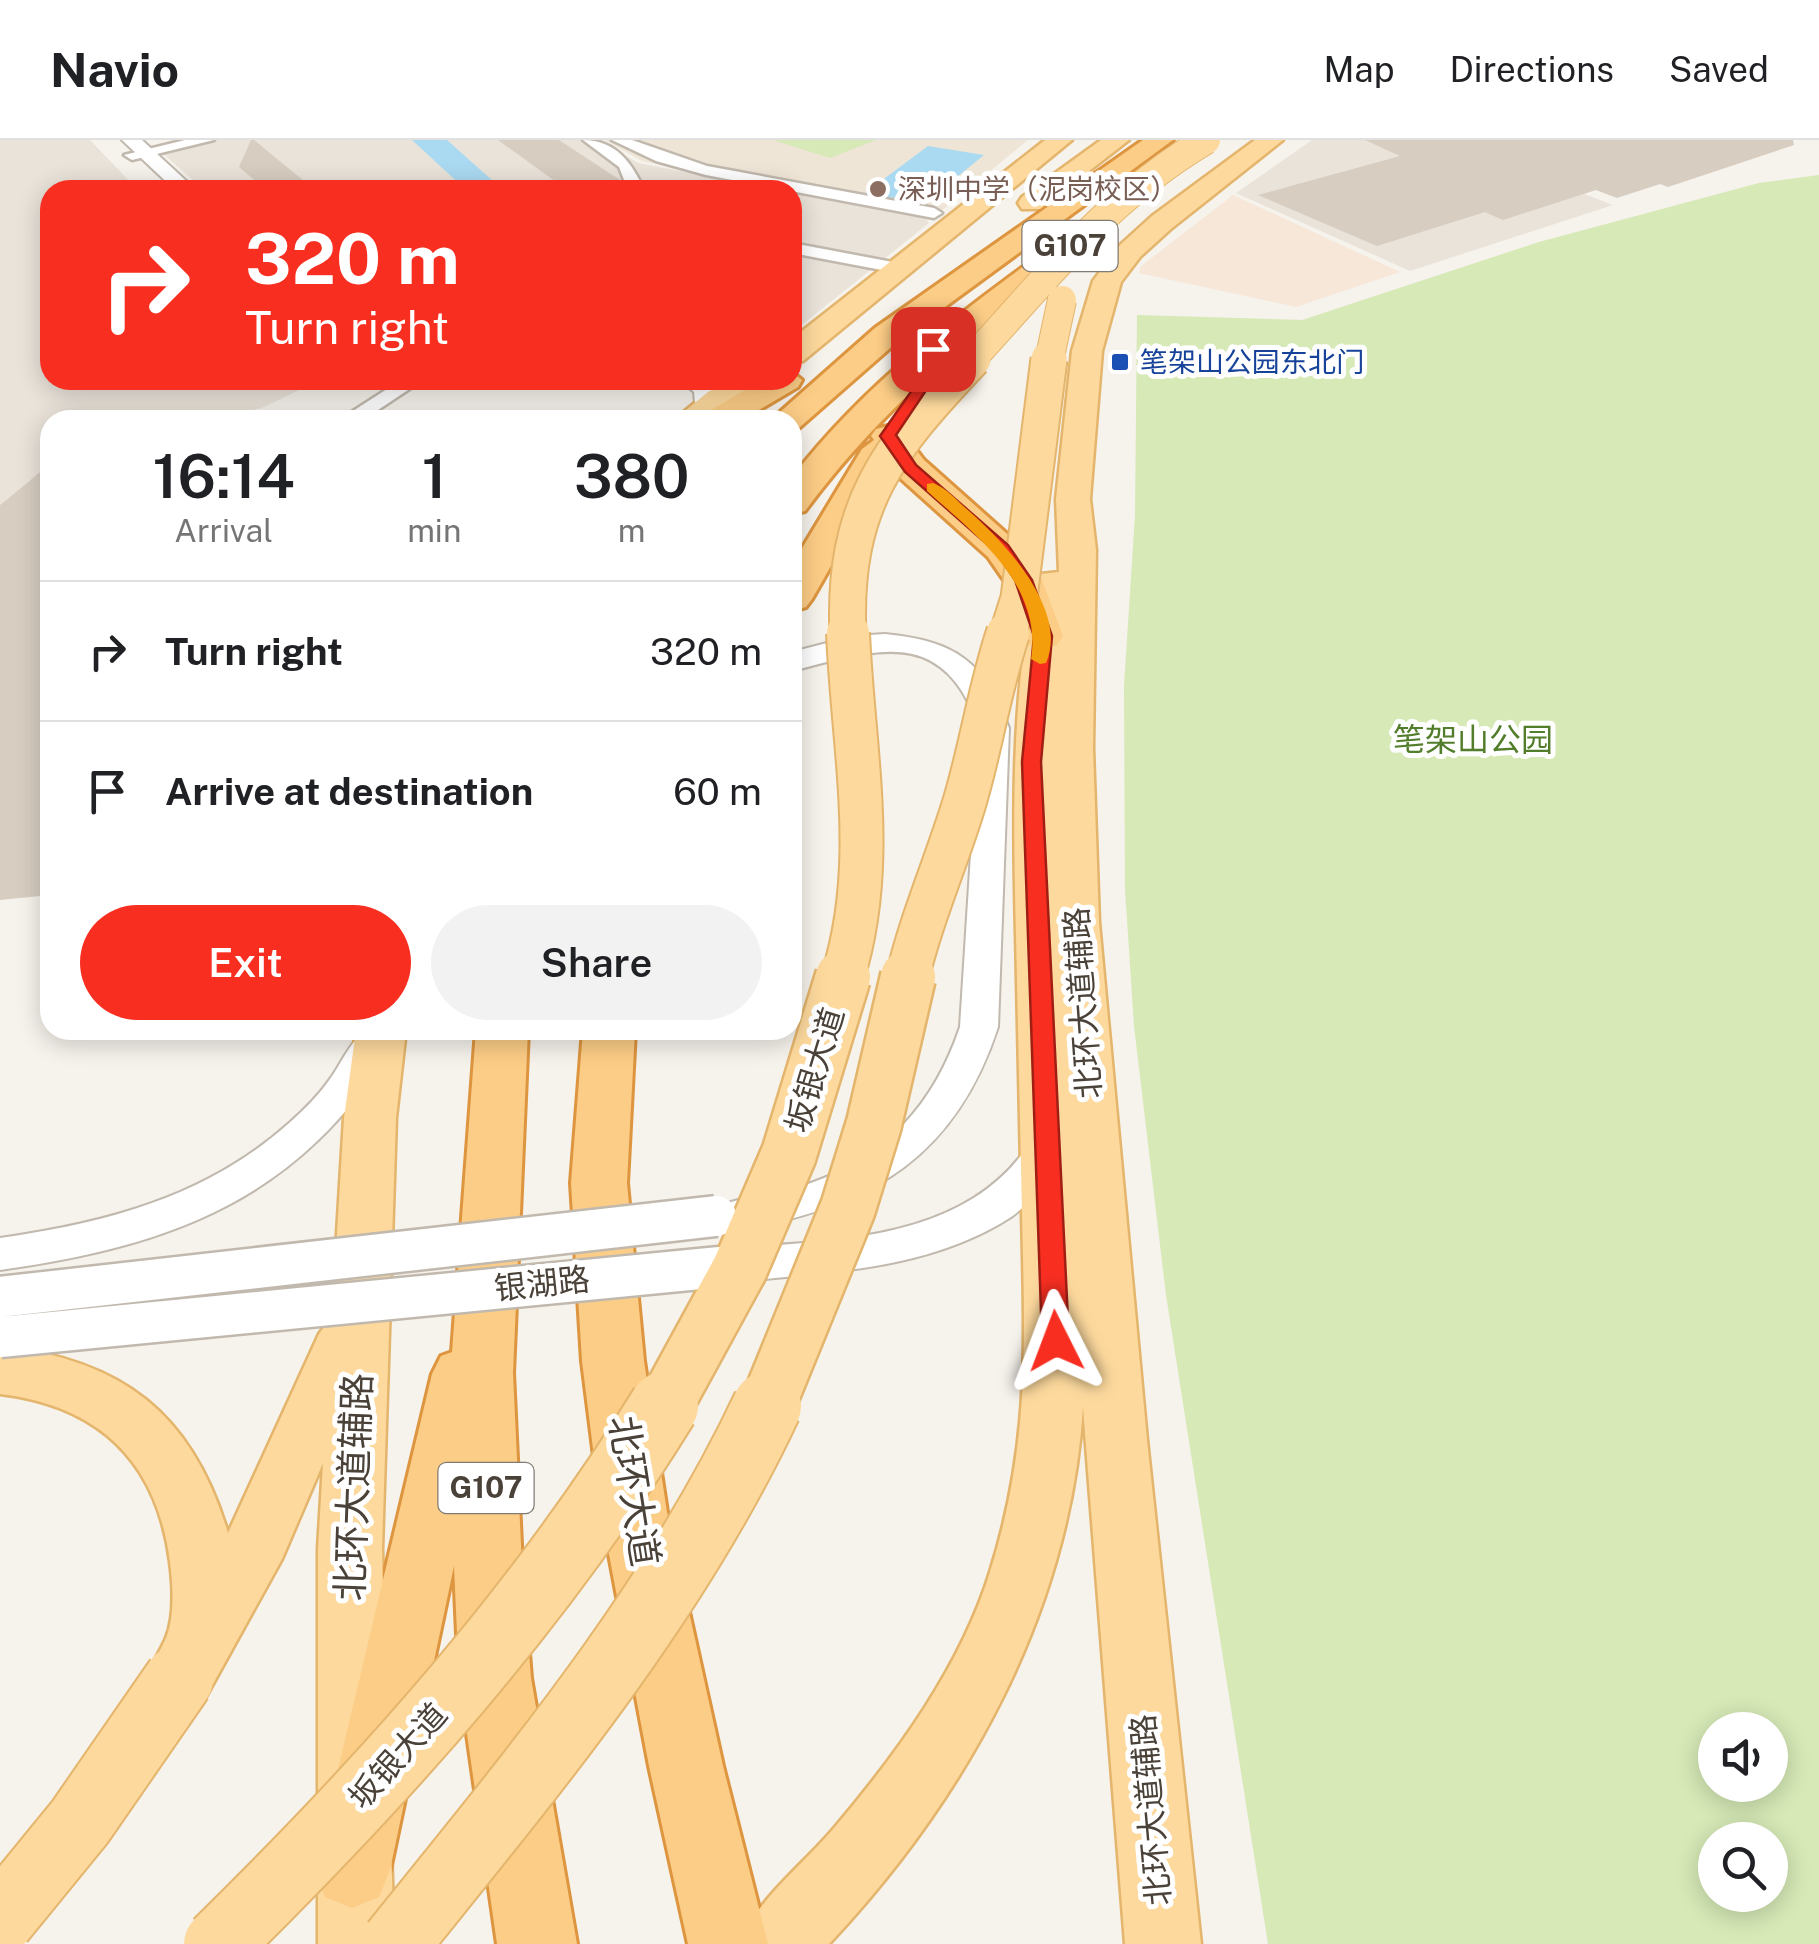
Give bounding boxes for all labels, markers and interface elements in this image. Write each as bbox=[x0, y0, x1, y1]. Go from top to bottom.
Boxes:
text: Navio bbox=[50, 41, 179, 98]
text: Map bbox=[1323, 49, 1394, 90]
text: Directions bbox=[1449, 49, 1614, 90]
text: Saved bbox=[1669, 49, 1769, 90]
place label: 深圳中学（泥岗校区） bbox=[898, 172, 1178, 205]
marker: 深圳中学（泥岗校区） bbox=[867, 178, 889, 200]
text: 320 m bbox=[245, 217, 460, 300]
icon: right bbox=[80, 220, 210, 350]
road number: G107 bbox=[1022, 221, 1118, 271]
text: Turn right bbox=[245, 301, 449, 354]
pin bbox=[891, 307, 976, 392]
icon: arrive bbox=[906, 322, 961, 377]
place label: 笔架山公园东北门 bbox=[1140, 345, 1364, 378]
marker: 笔架山公园东北门 bbox=[1109, 351, 1131, 373]
text: 16:14 bbox=[152, 441, 295, 512]
text: 1 bbox=[422, 441, 447, 512]
text: 380 bbox=[574, 441, 690, 512]
text: Arrival bbox=[174, 512, 273, 549]
text: min bbox=[407, 512, 461, 549]
text: m bbox=[618, 512, 646, 549]
icon: right bbox=[80, 624, 135, 679]
text: Turn right bbox=[165, 629, 343, 674]
text: 320 m bbox=[650, 629, 762, 674]
park label: 笔架山公园 bbox=[1393, 721, 1553, 758]
icon: arrive bbox=[80, 764, 135, 819]
text: Arrive at destination bbox=[165, 769, 533, 814]
text: 60 m bbox=[673, 769, 762, 814]
button: Exit bbox=[80, 905, 411, 1020]
button: Share bbox=[431, 905, 762, 1020]
street label: 北环大道辅路 bbox=[1057, 906, 1108, 1100]
street label: 坂银大道 bbox=[778, 1003, 851, 1136]
street label: 银湖路 bbox=[492, 1260, 592, 1307]
position arrow bbox=[1004, 1289, 1108, 1393]
street label: 北环大道辅路 bbox=[327, 1372, 380, 1602]
street label: 北环大道 bbox=[600, 1412, 669, 1570]
road number: G107 bbox=[438, 1463, 534, 1513]
street label: 坂银大道 bbox=[341, 1696, 454, 1816]
map controls bbox=[1698, 1712, 1788, 1912]
button: sound bbox=[1698, 1712, 1788, 1802]
street label: 北环大道辅路 bbox=[1124, 1713, 1177, 1907]
button: search bbox=[1698, 1822, 1788, 1912]

